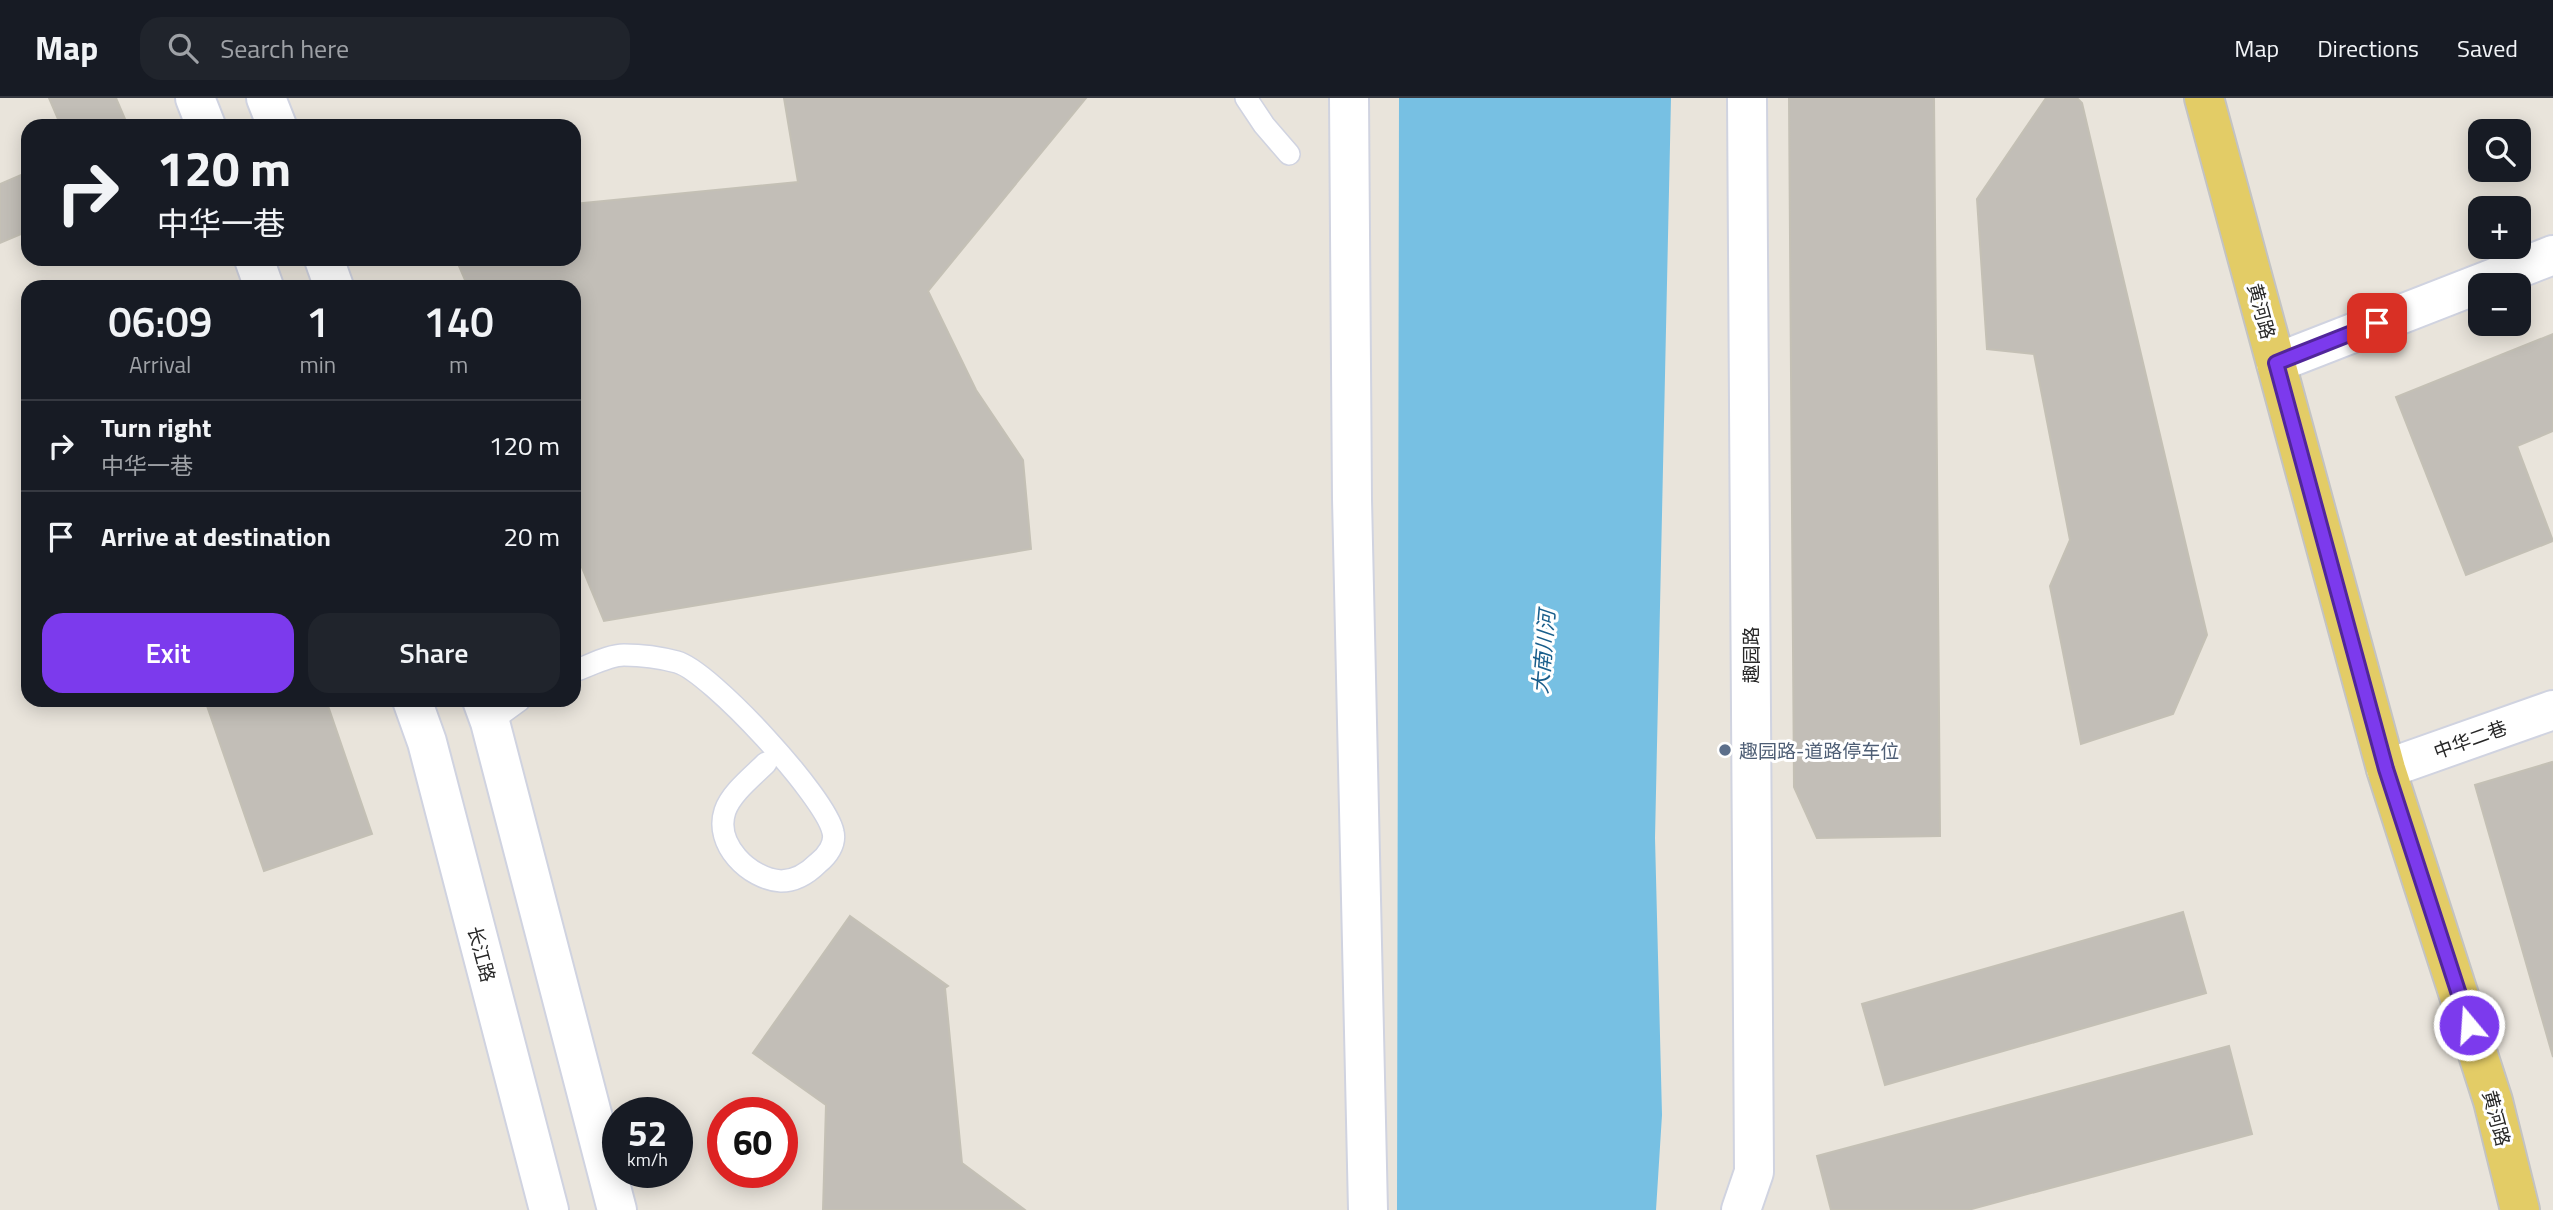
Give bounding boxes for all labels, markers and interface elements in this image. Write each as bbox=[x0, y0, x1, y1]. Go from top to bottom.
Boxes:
search box bbox=[140, 17, 630, 80]
text: Map bbox=[35, 23, 98, 73]
icon: search bbox=[164, 29, 202, 67]
text: Search here bbox=[220, 29, 349, 68]
text: Map bbox=[2234, 30, 2279, 66]
text: Directions bbox=[2317, 30, 2419, 66]
text: Saved bbox=[2457, 30, 2518, 66]
map controls bbox=[2468, 119, 2531, 336]
button: search bbox=[2468, 119, 2531, 182]
text: 120 m bbox=[157, 130, 291, 205]
icon: right bbox=[42, 147, 133, 238]
button: + bbox=[2468, 196, 2531, 259]
text: 中华一巷 bbox=[157, 199, 285, 247]
button: − bbox=[2468, 273, 2531, 336]
street label: 黄河路 bbox=[2241, 280, 2283, 342]
text: 06:09 bbox=[108, 289, 212, 353]
text: 1 bbox=[306, 289, 330, 353]
text: 140 bbox=[423, 289, 494, 353]
pin bbox=[2347, 293, 2407, 353]
icon: arrive bbox=[2358, 304, 2396, 342]
text: Arrival bbox=[129, 347, 191, 382]
text: min bbox=[299, 347, 336, 382]
text: m bbox=[449, 347, 468, 382]
text: Turn right bbox=[101, 408, 212, 447]
text: 120 m bbox=[489, 426, 560, 465]
icon: right bbox=[42, 427, 80, 465]
text: 中华一巷 bbox=[101, 448, 193, 483]
text: Arrive at destination bbox=[101, 517, 331, 556]
text: 20 m bbox=[503, 517, 560, 556]
icon: arrive bbox=[42, 518, 80, 556]
water label: 大南川河 bbox=[1523, 605, 1563, 695]
button: Exit bbox=[42, 613, 294, 693]
button: Share bbox=[308, 613, 560, 693]
street label: 趣园路 bbox=[1736, 626, 1765, 684]
street label: 中华二巷 bbox=[2429, 712, 2511, 766]
place label: 趣园路-道路停车位 bbox=[1739, 736, 1899, 765]
marker: 趣园路-道路停车位 bbox=[1717, 742, 1733, 758]
street label: 长江路 bbox=[461, 923, 503, 985]
position arrow bbox=[2432, 988, 2506, 1062]
street label: 黄河路 bbox=[2476, 1087, 2518, 1149]
speed limit sign: 60 bbox=[707, 1097, 798, 1188]
text: 52 bbox=[628, 1106, 667, 1160]
text: km/h bbox=[627, 1146, 668, 1173]

